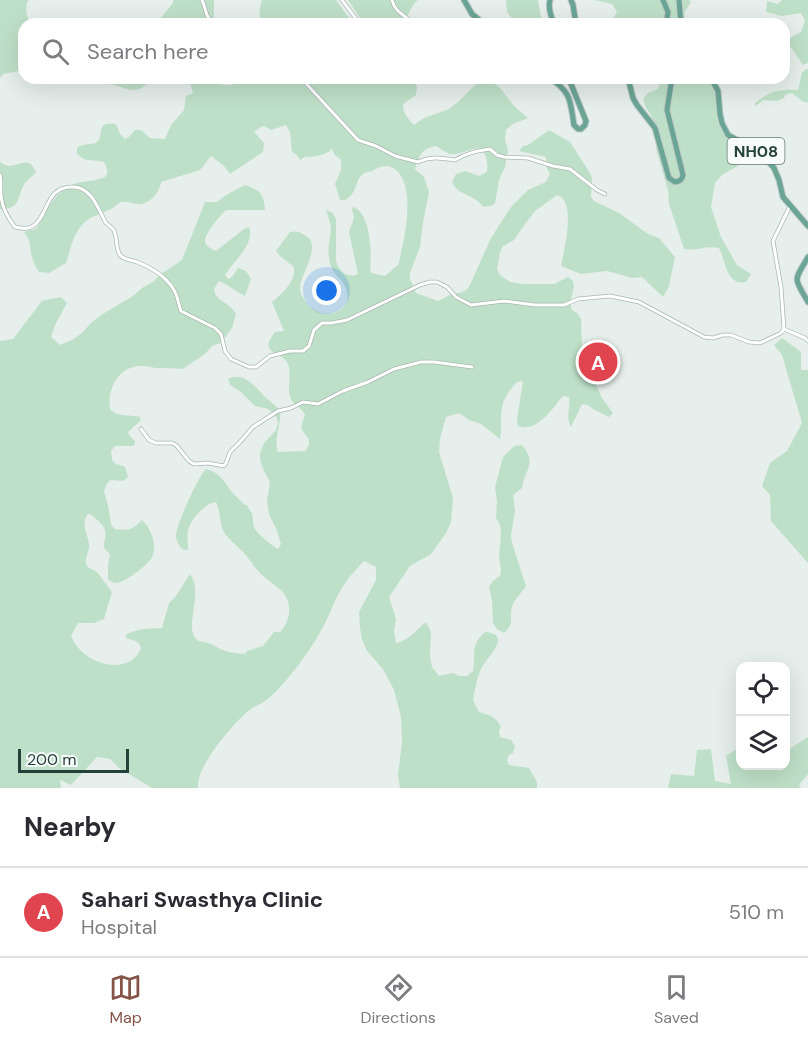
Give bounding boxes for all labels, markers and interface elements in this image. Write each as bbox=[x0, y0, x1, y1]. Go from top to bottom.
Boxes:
search box bbox=[18, 18, 790, 84]
icon: search bbox=[39, 35, 72, 68]
text: Search here bbox=[87, 37, 208, 66]
road number: NH08 bbox=[728, 138, 784, 164]
your location bbox=[312, 276, 341, 305]
pin: A bbox=[578, 340, 618, 385]
map controls bbox=[736, 662, 790, 770]
button: locate bbox=[736, 662, 790, 716]
button: layers bbox=[736, 716, 790, 770]
scale bar bbox=[18, 746, 129, 774]
text: 200 m bbox=[27, 749, 76, 770]
text: Nearby bbox=[24, 810, 116, 844]
text: Sahari Swasthya Clinic bbox=[81, 885, 323, 914]
text: A bbox=[36, 899, 51, 925]
text: 510 m bbox=[729, 899, 784, 925]
text: Hospital bbox=[81, 914, 157, 940]
tab: Map bbox=[109, 971, 142, 1028]
tab: Directions bbox=[360, 971, 436, 1028]
tab: Saved bbox=[654, 971, 699, 1028]

